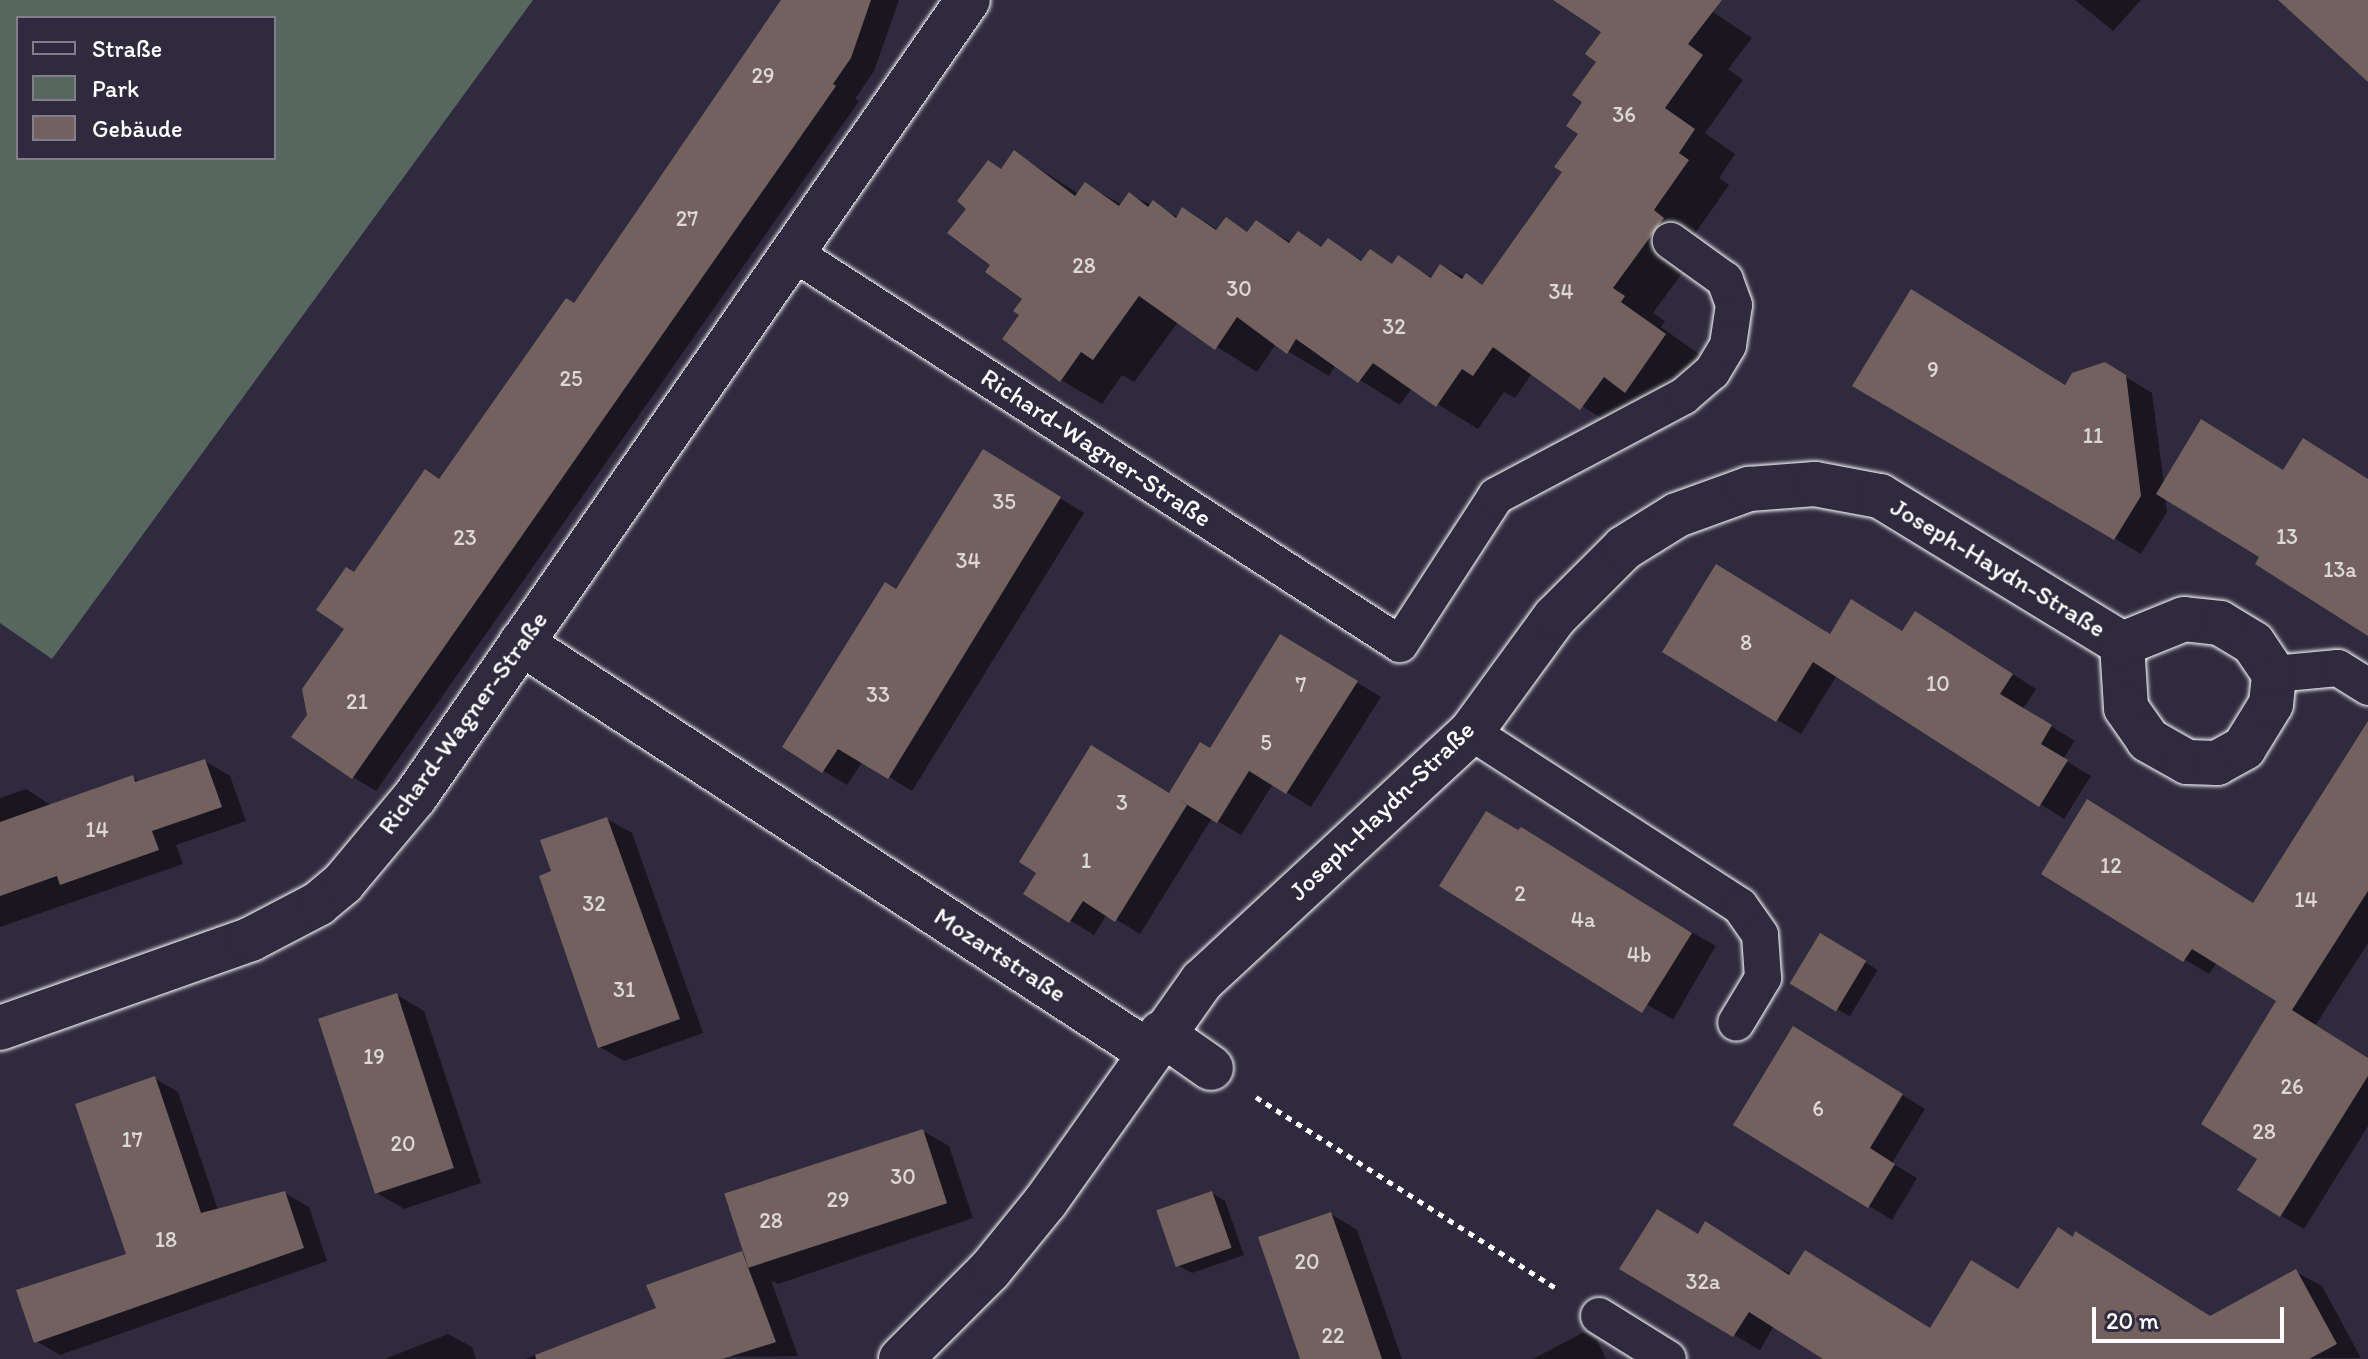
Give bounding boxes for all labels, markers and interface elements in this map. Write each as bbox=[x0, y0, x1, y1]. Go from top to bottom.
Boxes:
legend bbox=[16, 16, 276, 160]
text: Straße bbox=[92, 34, 162, 63]
house number: 29 bbox=[751, 63, 775, 89]
text: Park bbox=[92, 74, 139, 103]
house number: 36 bbox=[1612, 102, 1636, 128]
text: Gebäude bbox=[92, 114, 183, 143]
house number: 27 bbox=[676, 206, 698, 232]
house number: 28 bbox=[1072, 253, 1096, 279]
house number: 30 bbox=[1226, 276, 1252, 302]
house number: 34 bbox=[1548, 279, 1574, 305]
house number: 32 bbox=[1382, 314, 1406, 340]
house number: 9 bbox=[1927, 357, 1939, 383]
street label: Richard-Wagner-Straße bbox=[975, 362, 1217, 534]
house number: 25 bbox=[559, 366, 583, 392]
house number: 11 bbox=[2083, 423, 2103, 449]
house number: 35 bbox=[992, 489, 1016, 515]
street label: Joseph-Haydn-Straße bbox=[1885, 491, 2111, 645]
house number: 13 bbox=[2276, 524, 2298, 550]
house number: 23 bbox=[453, 525, 477, 551]
house number: 34 bbox=[955, 548, 981, 574]
house number: 13a bbox=[2323, 557, 2357, 583]
street label: Richard-Wagner-Straße bbox=[371, 605, 555, 841]
house number: 8 bbox=[1740, 630, 1752, 656]
house number: 10 bbox=[1926, 671, 1950, 697]
house number: 7 bbox=[1296, 672, 1306, 698]
house number: 33 bbox=[866, 682, 890, 708]
house number: 21 bbox=[346, 689, 368, 715]
street label: Joseph-Haydn-Straße bbox=[1283, 715, 1481, 907]
house number: 5 bbox=[1260, 730, 1272, 756]
house number: 3 bbox=[1116, 790, 1128, 816]
house number: 14 bbox=[85, 817, 109, 843]
house number: 1 bbox=[1081, 848, 1091, 874]
house number: 12 bbox=[2100, 853, 2122, 879]
house number: 2 bbox=[1514, 881, 1526, 907]
house number: 14 bbox=[2294, 887, 2318, 913]
house number: 32 bbox=[582, 891, 606, 917]
street label: Mozartstraße bbox=[928, 901, 1072, 1009]
house number: 4a bbox=[1571, 907, 1595, 933]
house number: 4b bbox=[1627, 942, 1651, 968]
house number: 31 bbox=[613, 977, 635, 1003]
house number: 19 bbox=[363, 1044, 385, 1070]
house number: 26 bbox=[2280, 1074, 2304, 1100]
house number: 6 bbox=[1812, 1096, 1824, 1122]
house number: 28 bbox=[2252, 1119, 2276, 1145]
house number: 17 bbox=[121, 1127, 143, 1153]
house number: 20 bbox=[390, 1131, 416, 1157]
house number: 30 bbox=[890, 1164, 916, 1190]
house number: 29 bbox=[826, 1187, 850, 1213]
house number: 28 bbox=[759, 1208, 783, 1234]
house number: 18 bbox=[155, 1227, 177, 1253]
house number: 20 bbox=[1294, 1249, 1320, 1275]
house number: 32a bbox=[1685, 1269, 1721, 1295]
scale bar bbox=[2096, 1291, 2288, 1341]
text: 20 m bbox=[2106, 1306, 2159, 1335]
house number: 22 bbox=[1321, 1323, 1345, 1349]

